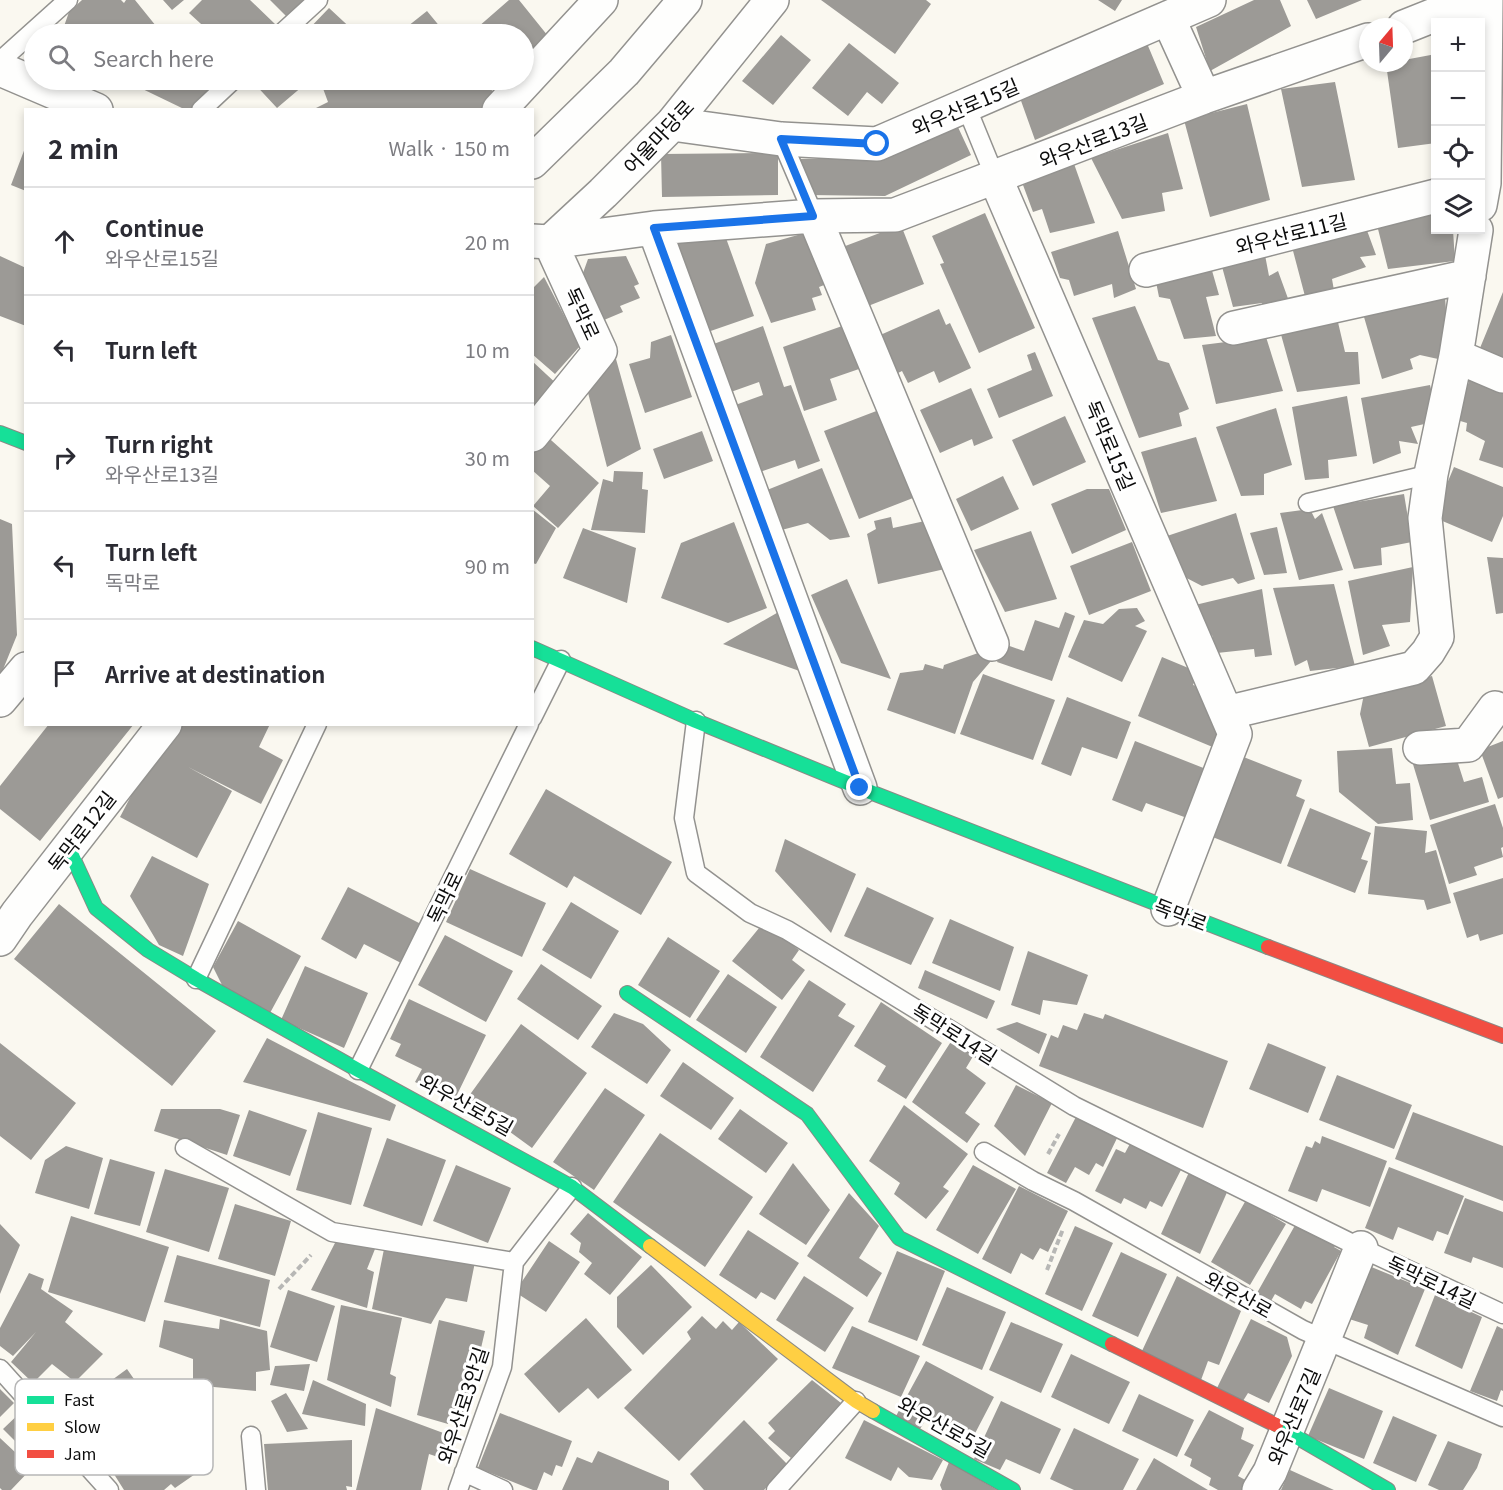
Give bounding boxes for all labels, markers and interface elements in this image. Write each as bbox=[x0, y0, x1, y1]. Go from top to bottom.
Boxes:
north arrow bbox=[1359, 18, 1413, 72]
map controls bbox=[1431, 18, 1485, 234]
button: + bbox=[1431, 18, 1485, 72]
search box bbox=[24, 24, 534, 90]
icon: search bbox=[45, 41, 78, 74]
text: Search here bbox=[93, 41, 214, 73]
street label: 와우산로15길 bbox=[907, 70, 1023, 142]
button: − bbox=[1431, 72, 1485, 126]
street label: 어울마당로 bbox=[616, 92, 700, 180]
street label: 와우산로13길 bbox=[1034, 106, 1152, 174]
button: locate bbox=[1431, 126, 1485, 180]
text: 2 min bbox=[48, 129, 119, 166]
route start bbox=[863, 130, 889, 156]
text: Walk · 150 m bbox=[388, 133, 510, 162]
button: layers bbox=[1431, 180, 1485, 234]
street label: 와우산로11길 bbox=[1232, 205, 1350, 261]
text: Continue bbox=[105, 211, 204, 243]
icon: ahead bbox=[48, 225, 81, 258]
text: 20 m bbox=[465, 227, 510, 256]
text: 와우산로15길 bbox=[105, 243, 219, 272]
street label: 독막로 bbox=[558, 282, 608, 344]
icon: left bbox=[48, 333, 81, 366]
text: Turn left bbox=[105, 333, 197, 365]
text: 10 m bbox=[465, 335, 510, 364]
street label: 독막로15길 bbox=[1079, 395, 1143, 495]
text: Turn right bbox=[105, 427, 213, 459]
icon: right bbox=[48, 441, 81, 474]
text: 30 m bbox=[465, 443, 510, 472]
text: 와우산로13길 bbox=[105, 459, 219, 488]
text: Turn left bbox=[105, 535, 197, 567]
icon: left bbox=[48, 549, 81, 582]
text: 90 m bbox=[465, 551, 510, 580]
text: 독막로 bbox=[105, 567, 160, 596]
icon: arrive bbox=[48, 657, 81, 690]
text: Arrive at destination bbox=[105, 657, 325, 689]
route end bbox=[846, 774, 872, 800]
street label: 독막로12길 bbox=[40, 784, 122, 878]
street label: 독막로 bbox=[419, 866, 469, 928]
street label: 독막로 bbox=[1150, 891, 1212, 937]
street label: 독막로14길 bbox=[907, 995, 1003, 1071]
street label: 와우산로5길 bbox=[415, 1066, 519, 1142]
street label: 독막로14길 bbox=[1382, 1248, 1482, 1314]
street label: 와우산로 bbox=[1200, 1263, 1278, 1325]
street label: 와우산로3안길 bbox=[429, 1343, 495, 1467]
street label: 와우산로7길 bbox=[1260, 1363, 1326, 1469]
legend bbox=[15, 1379, 213, 1475]
text: Fast bbox=[64, 1387, 94, 1411]
street label: 와우산로5길 bbox=[893, 1388, 997, 1464]
text: Slow bbox=[64, 1414, 101, 1438]
text: Jam bbox=[64, 1441, 96, 1465]

